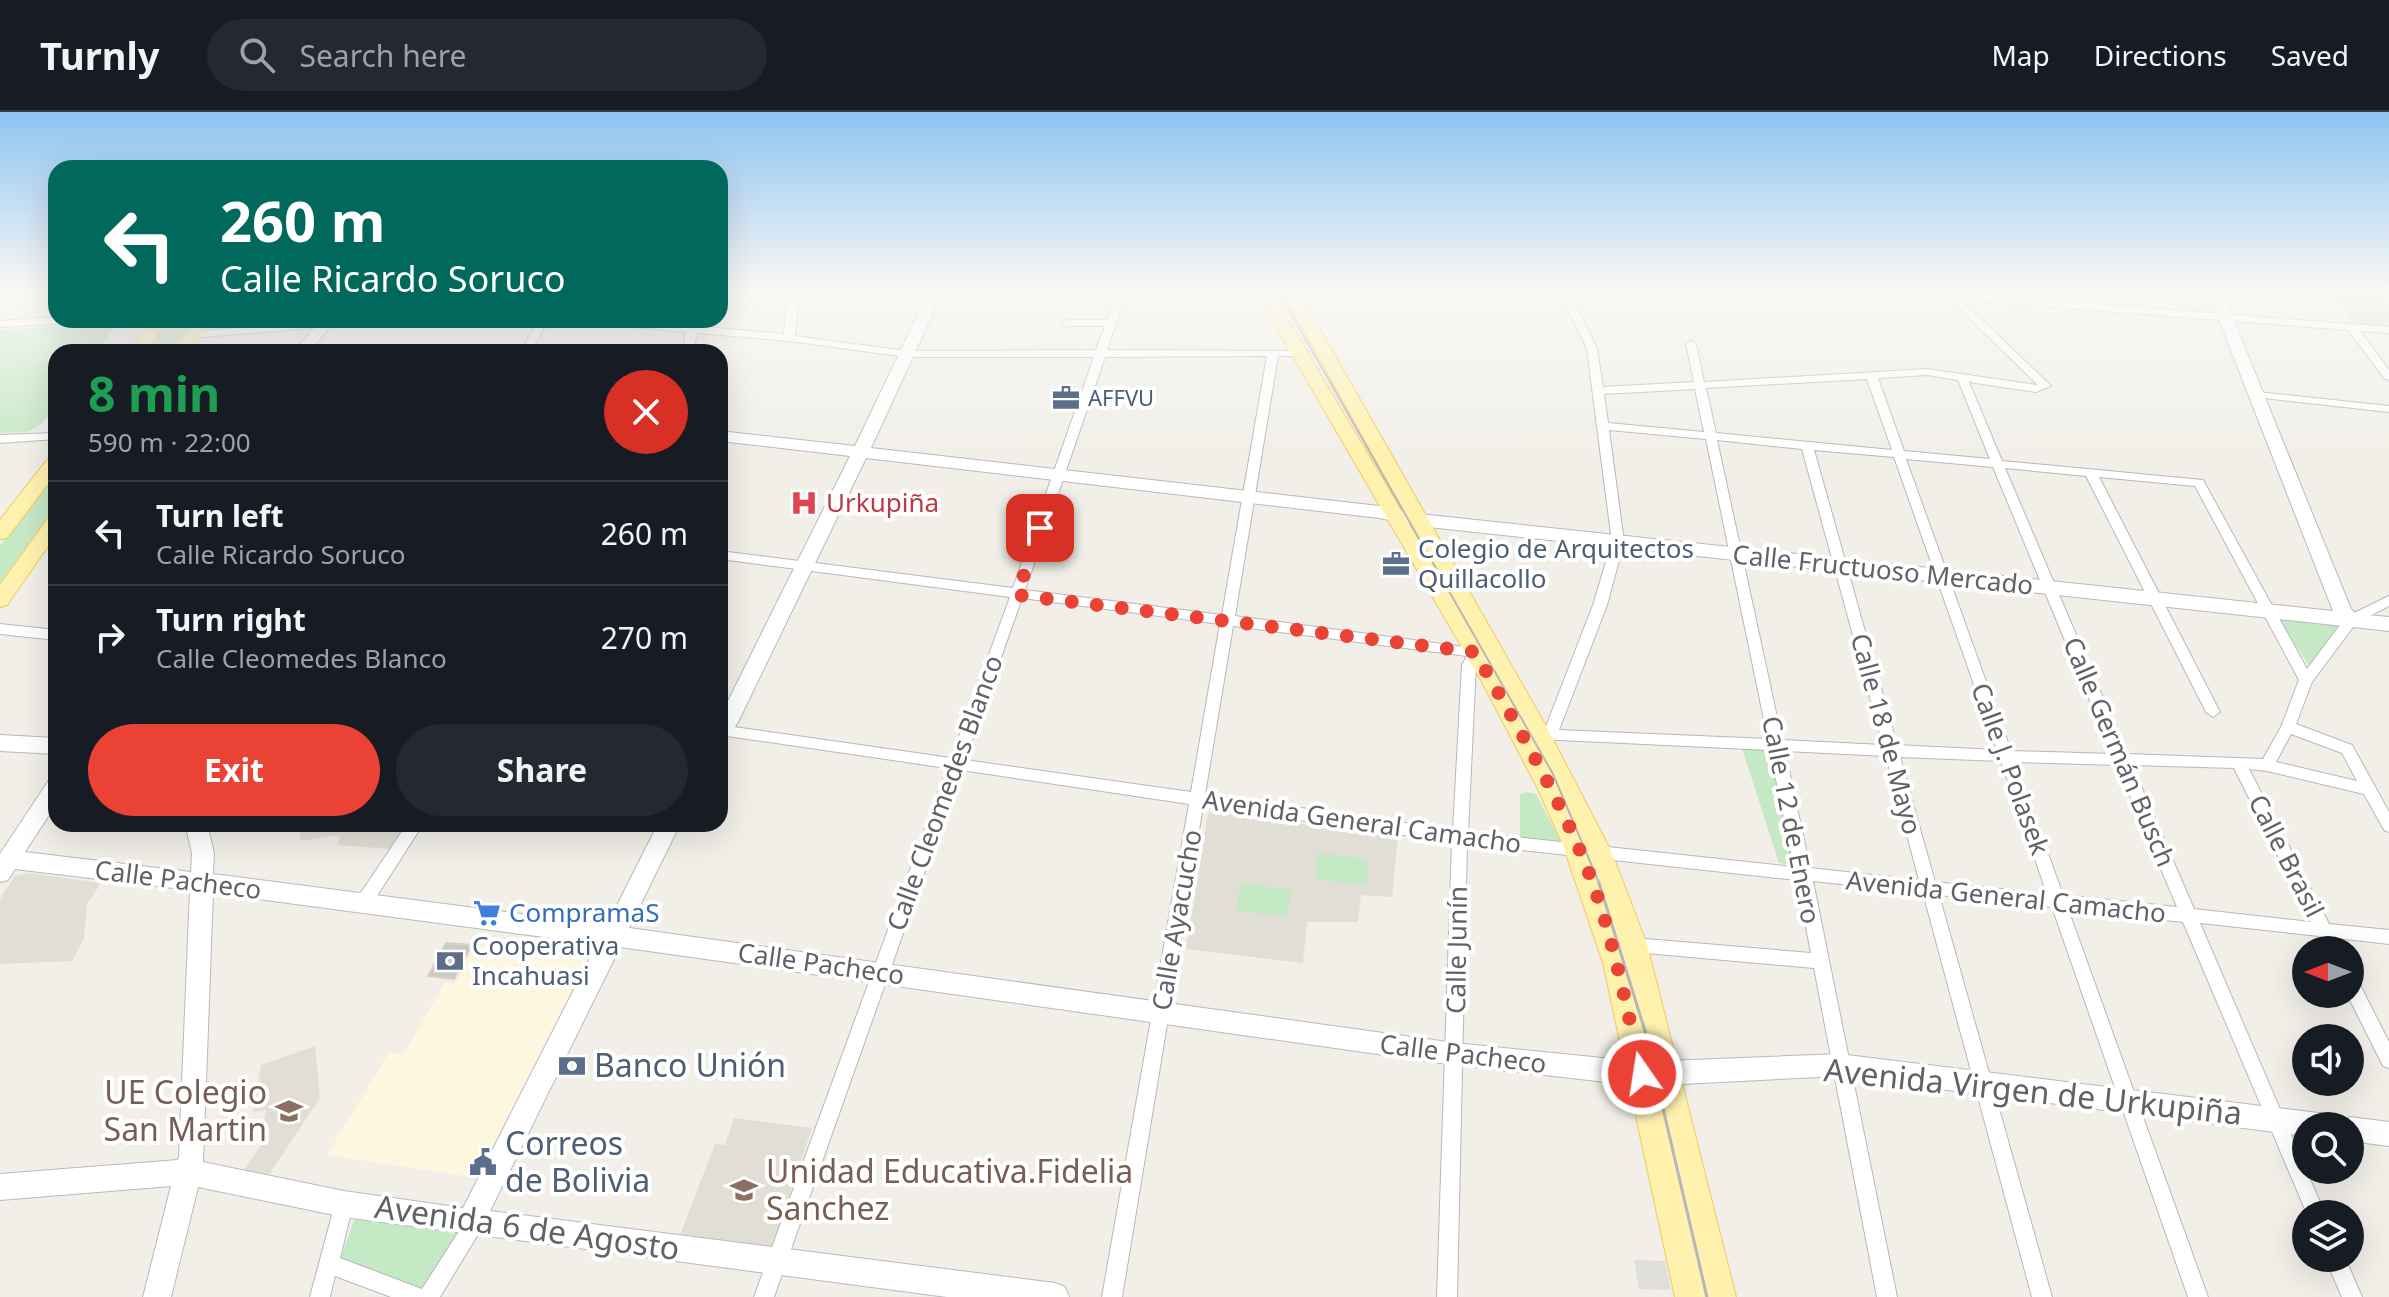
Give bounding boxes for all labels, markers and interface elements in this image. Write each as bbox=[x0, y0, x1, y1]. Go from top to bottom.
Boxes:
search box bbox=[207, 19, 767, 91]
text: Turnly bbox=[40, 29, 159, 81]
icon: search bbox=[235, 33, 279, 77]
text: Search here bbox=[299, 35, 466, 76]
text: Map bbox=[1991, 36, 2050, 74]
text: Directions bbox=[2094, 36, 2227, 74]
text: Saved bbox=[2271, 36, 2349, 74]
text: 260 m bbox=[220, 182, 385, 258]
icon: left bbox=[88, 192, 192, 296]
text: Calle Ricardo Soruco bbox=[220, 254, 566, 303]
text: 8 min bbox=[88, 361, 220, 426]
button: close bbox=[604, 370, 688, 454]
place label: AFFVU bbox=[1088, 382, 1154, 412]
office icon: AFFVU bbox=[1051, 383, 1081, 413]
text: 590 m · 22:00 bbox=[88, 424, 251, 460]
place label: Urkupiña bbox=[826, 484, 939, 520]
hospital icon: Urkupiña bbox=[789, 488, 819, 518]
pin bbox=[1006, 494, 1074, 562]
text: Turn left bbox=[156, 495, 284, 536]
icon: arrive bbox=[1018, 506, 1062, 550]
icon: left bbox=[88, 511, 132, 555]
text: 260 m bbox=[601, 513, 688, 554]
place label: Colegio de Arquitectos Quillacollo bbox=[1418, 530, 1694, 596]
street label: Calle Fructuoso Mercado bbox=[1731, 535, 2035, 603]
text: Calle Ricardo Soruco bbox=[156, 536, 406, 572]
office icon: Colegio de Arquitectos Quillacollo bbox=[1381, 549, 1411, 579]
text: Turn right bbox=[156, 599, 306, 640]
icon: right bbox=[88, 615, 132, 659]
text: 270 m bbox=[601, 617, 688, 658]
street label: Calle 18 de Mayo bbox=[1843, 629, 1931, 838]
street label: Calle Germán Busch bbox=[2055, 631, 2185, 872]
text: Calle Cleomedes Blanco bbox=[156, 640, 447, 676]
street label: Calle Cleomedes Blanco bbox=[877, 650, 1011, 935]
street label: Calle J. Polasek bbox=[1963, 678, 2059, 860]
street label: Calle 12 de Enero bbox=[1754, 713, 1830, 927]
button: Exit bbox=[88, 724, 380, 816]
button: Share bbox=[396, 724, 688, 816]
street label: Avenida General Camacho bbox=[1201, 781, 1524, 861]
street label: Calle Brasil bbox=[2241, 788, 2333, 923]
street label: Calle Ayacucho bbox=[1142, 827, 1210, 1013]
street label: Calle Pacheco bbox=[93, 851, 263, 907]
street label: Avenida General Camacho bbox=[1844, 861, 2168, 931]
street label: Calle Junín bbox=[1437, 886, 1475, 1014]
place label: CompramaS bbox=[509, 894, 659, 930]
supermarket icon: CompramaS bbox=[472, 898, 502, 928]
place label: Cooperativa Incahuasi bbox=[472, 927, 619, 993]
street label: Calle Pacheco bbox=[736, 934, 907, 992]
north arrow bbox=[2292, 936, 2364, 1008]
map controls bbox=[2292, 936, 2364, 1272]
bank icon: Cooperativa Incahuasi bbox=[435, 946, 465, 976]
button: sound bbox=[2292, 1024, 2364, 1096]
street label: Calle Pacheco bbox=[1378, 1025, 1548, 1081]
position arrow bbox=[1600, 1032, 1684, 1116]
place label: Banco Unión bbox=[594, 1043, 786, 1086]
street label: Avenida Virgen de Urkupiña bbox=[1822, 1047, 2244, 1134]
bank icon: Banco Unión bbox=[557, 1051, 587, 1081]
place label: UE Colegio San Martin bbox=[104, 1070, 267, 1150]
school or university icon: UE Colegio San Martin bbox=[274, 1096, 304, 1126]
button: search bbox=[2292, 1112, 2364, 1184]
place label: Correos de Bolivia bbox=[505, 1121, 650, 1201]
public building icon: Correos de Bolivia bbox=[468, 1147, 498, 1177]
place label: Unidad Educativa.Fidelia Sanchez bbox=[766, 1149, 1133, 1229]
school or university icon: Unidad Educativa.Fidelia Sanchez bbox=[729, 1175, 759, 1205]
street label: Avenida 6 de Agosto bbox=[372, 1184, 682, 1269]
button: layers bbox=[2292, 1200, 2364, 1272]

